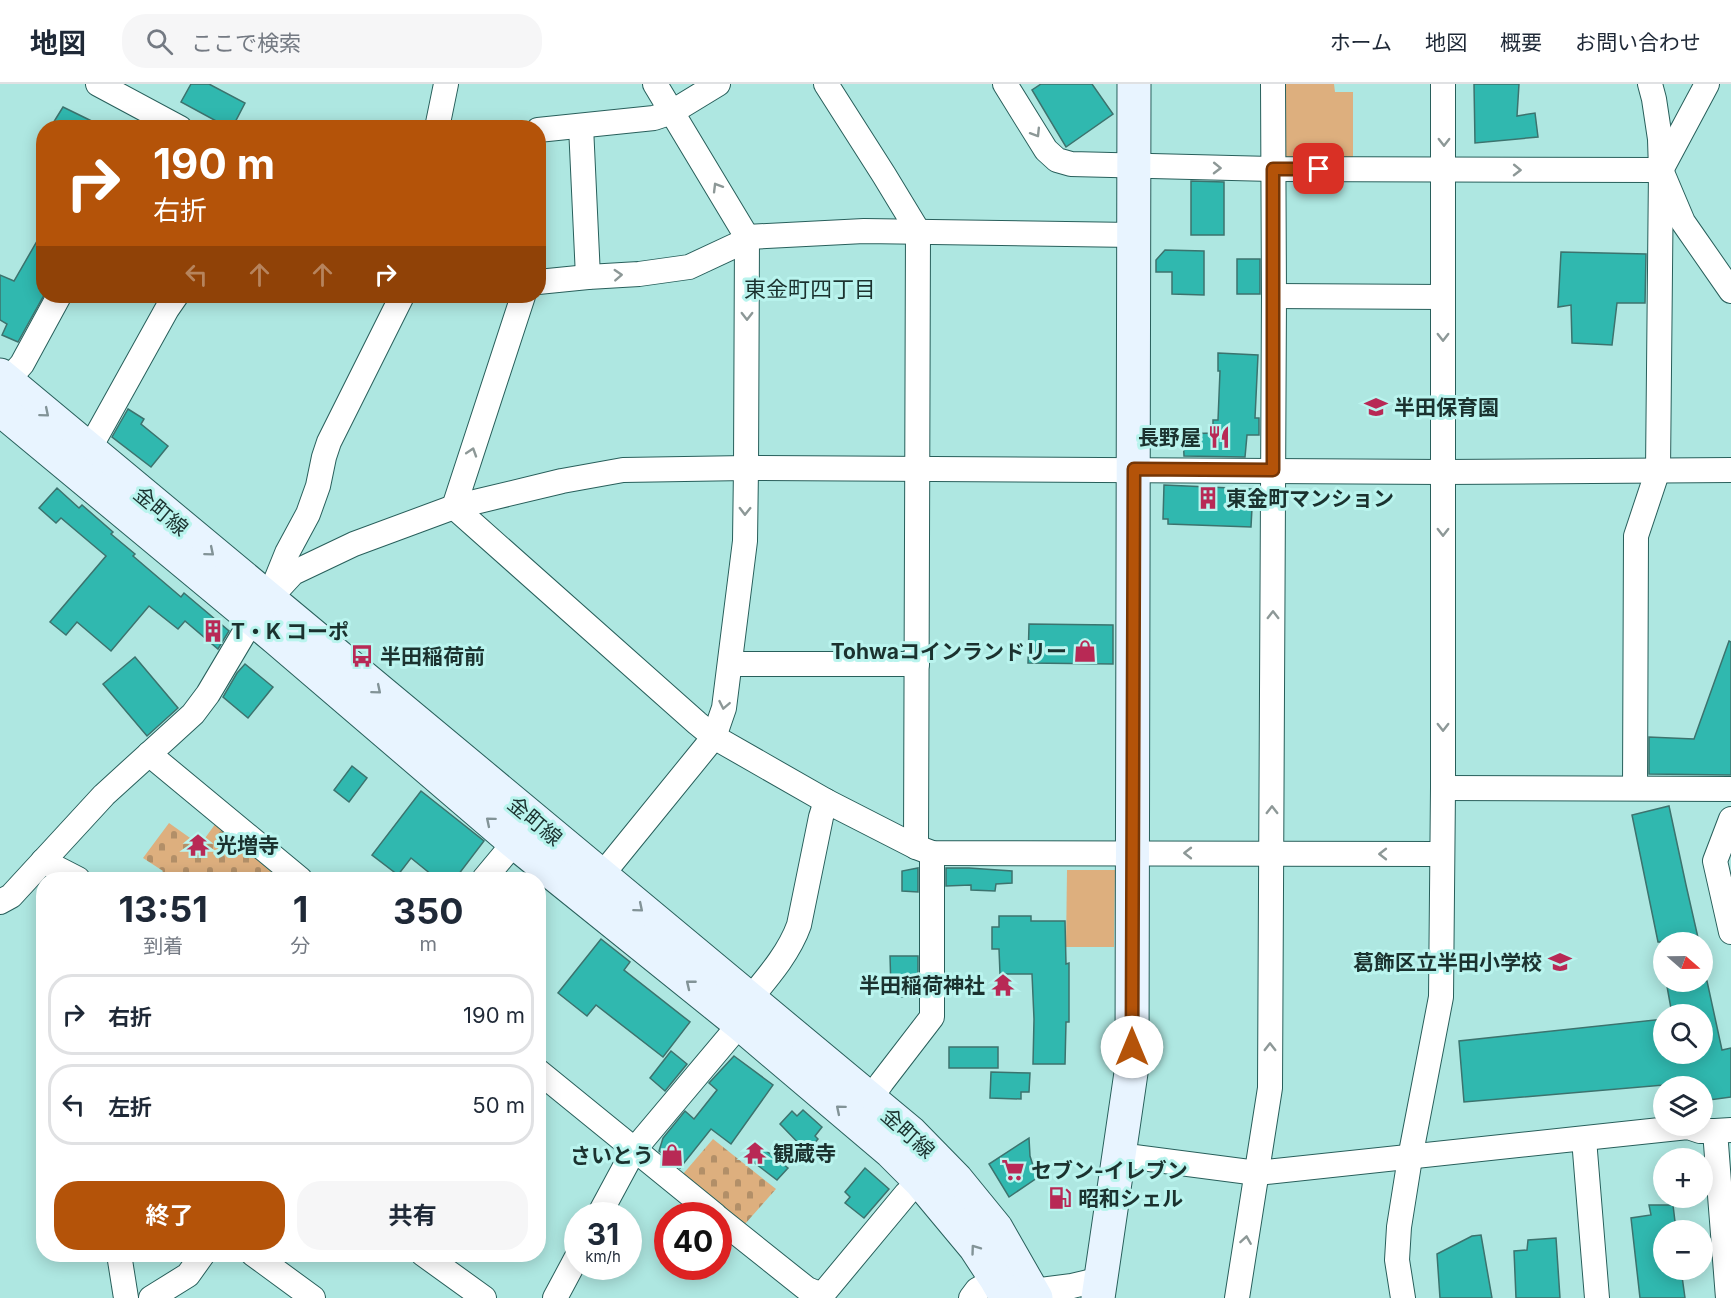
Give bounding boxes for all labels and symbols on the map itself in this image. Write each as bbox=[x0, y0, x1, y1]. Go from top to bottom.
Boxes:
one-way arrow bbox=[1028, 127, 1039, 138]
one-way arrow bbox=[1437, 138, 1450, 147]
pin bbox=[1293, 143, 1344, 194]
one-way arrow bbox=[1213, 162, 1222, 175]
one-way arrow bbox=[1513, 164, 1522, 176]
one-way arrow bbox=[712, 183, 724, 193]
one-way arrow bbox=[613, 269, 622, 282]
district label: 東金町四丁目 bbox=[744, 276, 876, 302]
one-way arrow bbox=[741, 312, 753, 321]
one-way arrow bbox=[1437, 333, 1449, 342]
school or university icon: 半田保育園 bbox=[1363, 394, 1389, 420]
place label: 半田保育園 bbox=[1394, 395, 1499, 420]
one-way arrow bbox=[38, 406, 49, 417]
restaurant icon: 長野屋 bbox=[1206, 424, 1232, 450]
place label: 長野屋 bbox=[1138, 425, 1201, 450]
one-way arrow bbox=[465, 447, 477, 458]
street label: 金町線 bbox=[129, 481, 193, 541]
building icon: 東金町マンション bbox=[1195, 485, 1221, 511]
place label: 東金町マンション bbox=[1226, 486, 1394, 511]
one-way arrow bbox=[739, 507, 752, 516]
one-way arrow bbox=[1437, 528, 1449, 537]
one-way arrow bbox=[203, 544, 214, 555]
one-way arrow bbox=[1266, 611, 1279, 620]
building icon: T・K コーポ bbox=[200, 618, 226, 644]
place label: T・K コーポ bbox=[231, 619, 349, 644]
shop icon: Tohwaコインランドリー bbox=[1072, 638, 1098, 664]
place label: Tohwaコインランドリー bbox=[831, 639, 1067, 664]
bus stop icon: 半田稲荷前 bbox=[349, 643, 375, 669]
place label: 半田稲荷前 bbox=[380, 644, 485, 669]
one-way arrow bbox=[370, 682, 381, 693]
one-way arrow bbox=[718, 700, 731, 710]
one-way arrow bbox=[1437, 723, 1449, 732]
street label: 金町線 bbox=[503, 791, 567, 851]
one-way arrow bbox=[1266, 806, 1278, 815]
one-way arrow bbox=[486, 817, 497, 828]
temple icon: 光増寺 bbox=[185, 832, 211, 858]
place label: 光増寺 bbox=[216, 833, 279, 858]
one-way arrow bbox=[1184, 847, 1193, 859]
one-way arrow bbox=[1379, 848, 1388, 860]
one-way arrow bbox=[633, 901, 644, 912]
north arrow bbox=[1653, 932, 1713, 992]
school or university icon: 葛飾区立半田小学校 bbox=[1547, 949, 1573, 975]
place label: 葛飾区立半田小学校 bbox=[1353, 950, 1542, 975]
temple icon: 半田稲荷神社 bbox=[990, 972, 1016, 998]
place label: 半田稲荷神社 bbox=[859, 973, 985, 998]
one-way arrow bbox=[686, 980, 697, 991]
position arrow bbox=[1100, 1015, 1164, 1079]
one-way arrow bbox=[1264, 1043, 1276, 1052]
street label: 金町線 bbox=[876, 1103, 940, 1163]
one-way arrow bbox=[836, 1105, 847, 1116]
temple icon: 観蔵寺 bbox=[742, 1140, 768, 1166]
place label: 観蔵寺 bbox=[773, 1141, 836, 1166]
shop icon: さいとう bbox=[659, 1142, 685, 1168]
place label: さいとう bbox=[570, 1143, 654, 1168]
supermarket icon: セブン-イレブン bbox=[1000, 1157, 1026, 1183]
place label: セブン-イレブン bbox=[1031, 1158, 1188, 1183]
fuel station icon: 昭和シェル bbox=[1047, 1185, 1073, 1211]
place label: 昭和シェル bbox=[1078, 1186, 1183, 1211]
speed limit sign: 40 bbox=[654, 1202, 732, 1280]
one-way arrow bbox=[1239, 1236, 1251, 1245]
one-way arrow bbox=[972, 1244, 983, 1255]

